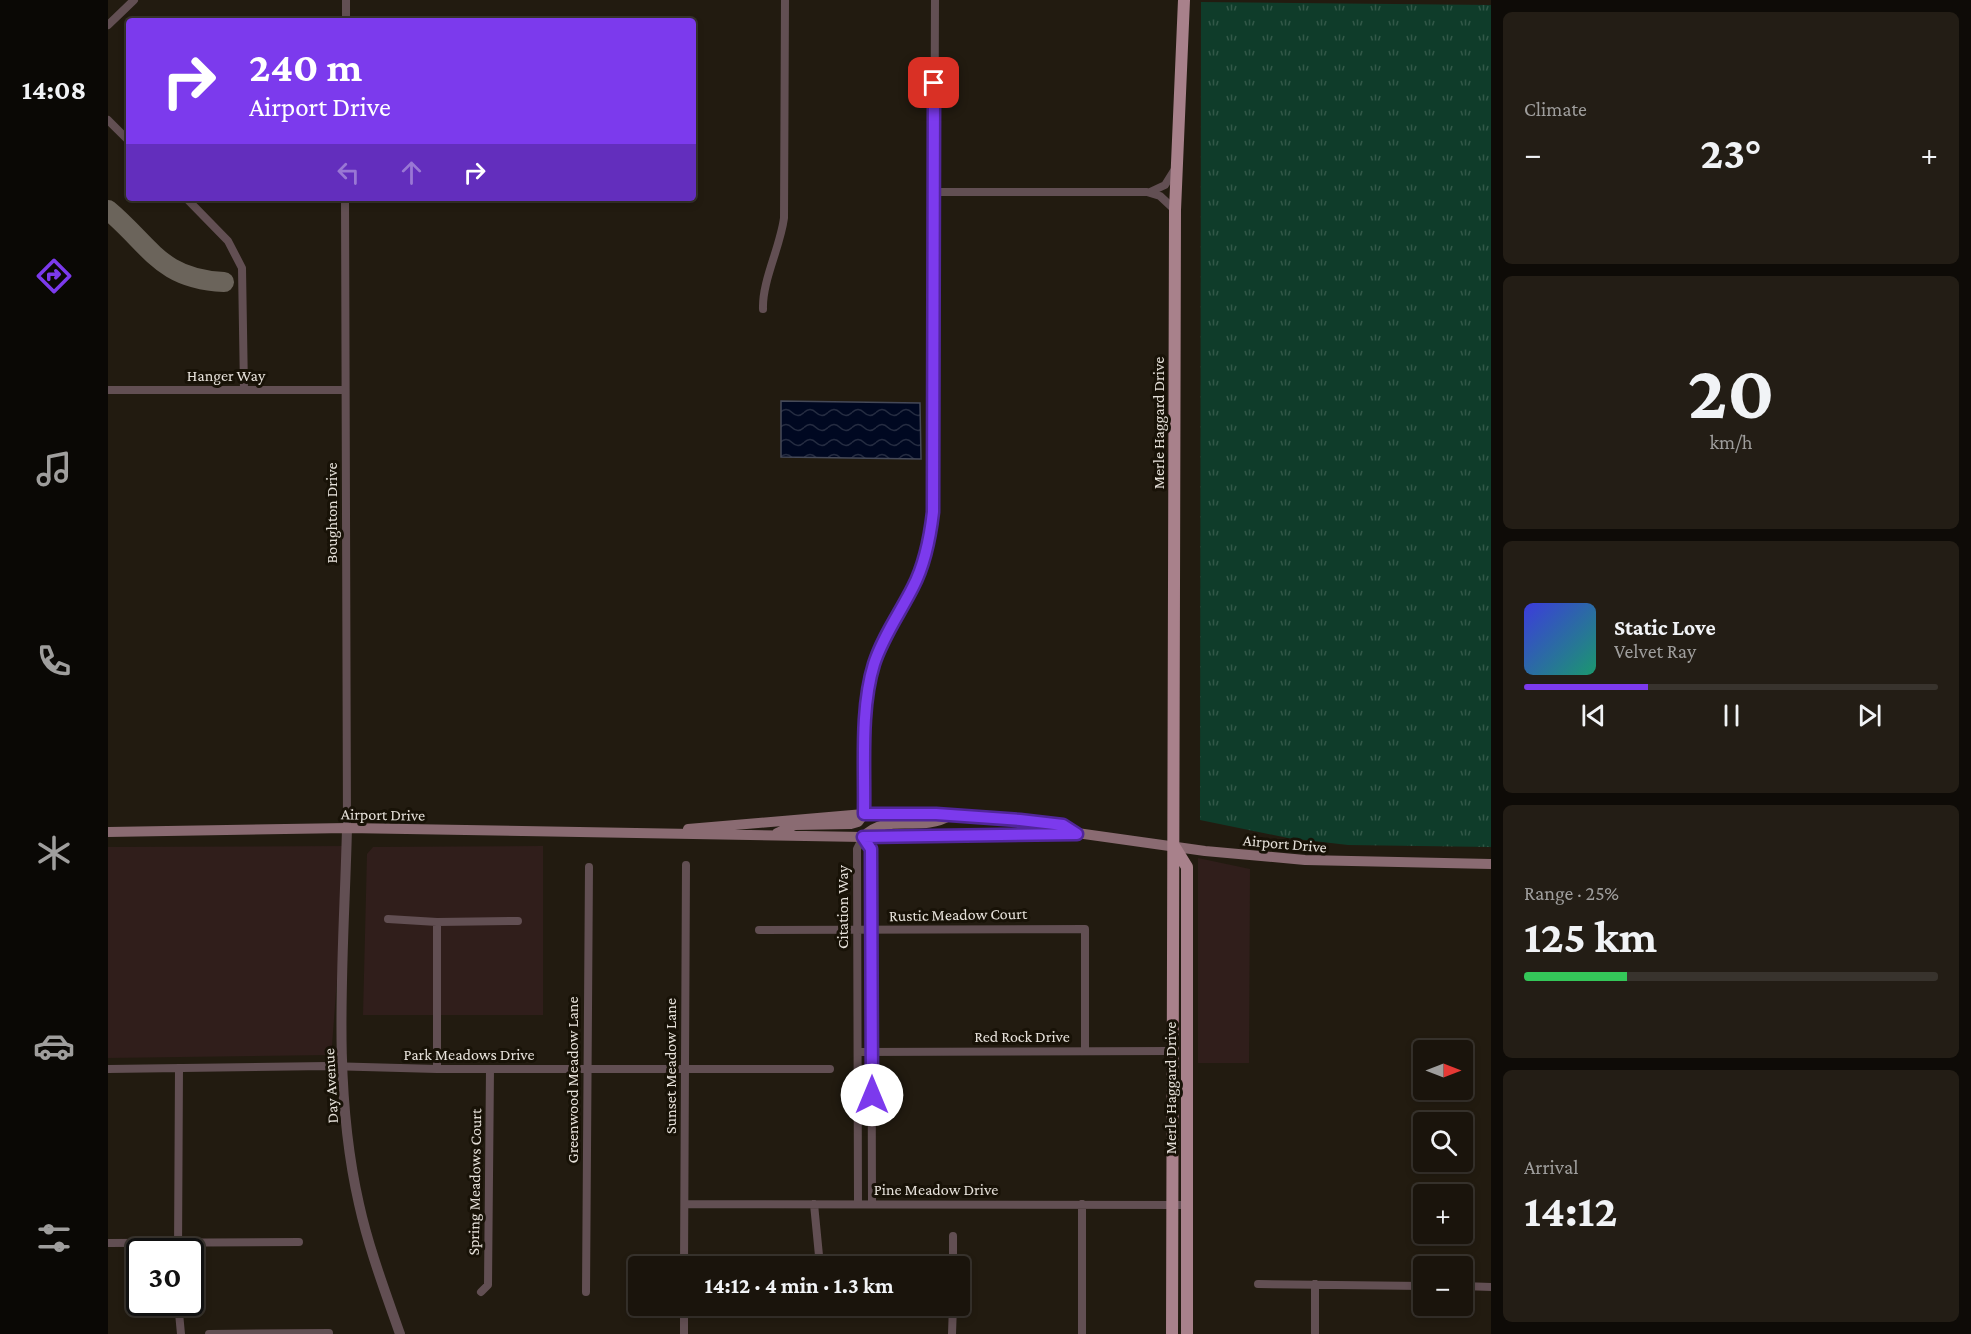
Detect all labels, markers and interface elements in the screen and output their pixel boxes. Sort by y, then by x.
icon: right [150,42,228,120]
text: 240 m [249,43,362,90]
pin [908,57,959,108]
icon: arrive [917,66,950,99]
text: 14:08 [22,75,86,105]
text: Airport Drive [249,92,391,122]
text: Climate [1524,98,1587,120]
text: 23° [1700,128,1762,178]
text: − [1524,135,1541,172]
text: + [1921,135,1938,172]
icon: left [332,156,365,189]
icon: ahead [395,156,428,189]
icon: right [458,156,491,189]
icon: directions [33,255,75,297]
text: 20 [1687,348,1775,435]
street label: Merle Haggard Drive [1150,357,1168,489]
street label: Hanger Way [187,367,266,385]
text: km/h [1709,431,1753,453]
icon: music [33,448,75,490]
street label: Boughton Drive [323,462,341,564]
text: Static Love [1614,615,1716,640]
icon: phone [33,640,75,682]
text: Velvet Ray [1614,640,1696,662]
icon: previous [1577,699,1610,732]
icon: pause [1715,699,1748,732]
icon: next [1853,699,1886,732]
street label: Airport Drive [341,805,425,825]
street label: Airport Drive [1242,831,1328,857]
icon: climate [33,832,75,874]
street label: Citation Way [834,864,852,949]
text: Range · 25% [1524,882,1619,904]
street label: Rustic Meadow Court [889,905,1028,924]
text: 125 km [1524,912,1657,962]
street label: Greenwood Meadow Lane [564,997,581,1163]
street label: Sunset Meadow Lane [662,998,679,1134]
street label: Merle Haggard Drive [1162,1022,1180,1154]
icon: car [33,1025,75,1067]
street label: Red Rock Drive [974,1028,1070,1045]
north arrow [1413,1040,1473,1100]
map controls [1413,1040,1473,1316]
street label: Park Meadows Drive [403,1046,535,1063]
street label: Day Avenue [320,1048,342,1124]
position arrow [840,1063,904,1127]
street label: Spring Meadows Court [465,1108,485,1256]
button: search [1413,1112,1473,1172]
text: Arrival [1524,1156,1578,1178]
street label: Pine Meadow Drive [874,1181,998,1198]
button: + [1413,1184,1473,1244]
text: 14:12 [1524,1186,1617,1236]
icon: filters [33,1217,75,1259]
speed limit sign: 30 [126,1238,204,1316]
button: − [1413,1256,1473,1316]
text: 14:12 · 4 min · 1.3 km [704,1273,894,1298]

